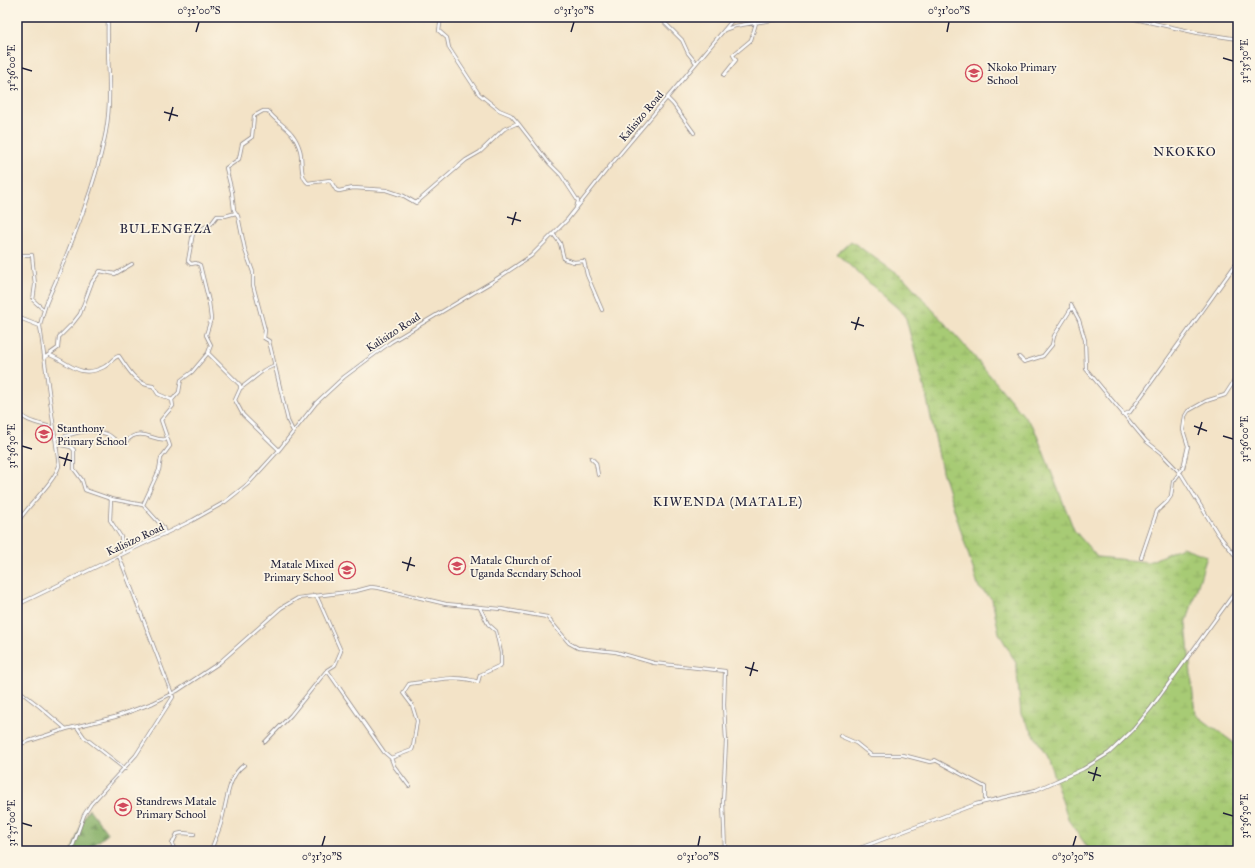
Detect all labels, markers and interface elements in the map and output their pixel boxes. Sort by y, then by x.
text: 0°32'00"S [178,5,221,17]
text: 0°31'30"S [554,5,594,17]
text: 0°31'00"S [928,5,970,17]
text: 31°35'30"E [1239,39,1251,83]
text: 31°36'00"E [6,45,18,91]
place label: Nkoko Primary School [987,61,1057,87]
school or university icon: Nkoko Primary School [964,63,984,83]
street label: Kalisizo Road [616,88,667,144]
district label: NKOKKO [1153,144,1217,160]
district label: BULENGEZA [119,221,213,237]
street label: Kalisizo Road [364,310,423,355]
text: 31°36'00"E [1239,416,1251,462]
place label: Stanthony Primary School [57,422,127,448]
text: 31°36'30"E [6,424,18,468]
school or university icon: Stanthony Primary School [34,424,54,444]
district label: KIWENDA (MATALE) [653,494,803,510]
street label: Kalisizo Road [104,520,166,558]
place label: Matale Church of Uganda Secndary School [470,554,581,580]
school or university icon: Matale Church of Uganda Secndary School [447,556,467,576]
place label: Matale Mixed Primary School [264,558,334,584]
school or university icon: Matale Mixed Primary School [337,560,357,580]
text: 31°36'30"E [1239,794,1251,838]
place label: Standrews Matale Primary School [136,795,217,821]
school or university icon: Standrews Matale Primary School [113,797,133,817]
text: 31°37'00"E [6,800,18,846]
text: 0°31'30"S [302,851,342,863]
text: 0°31'00"S [677,851,719,863]
text: 0°30'30"S [1052,851,1094,863]

